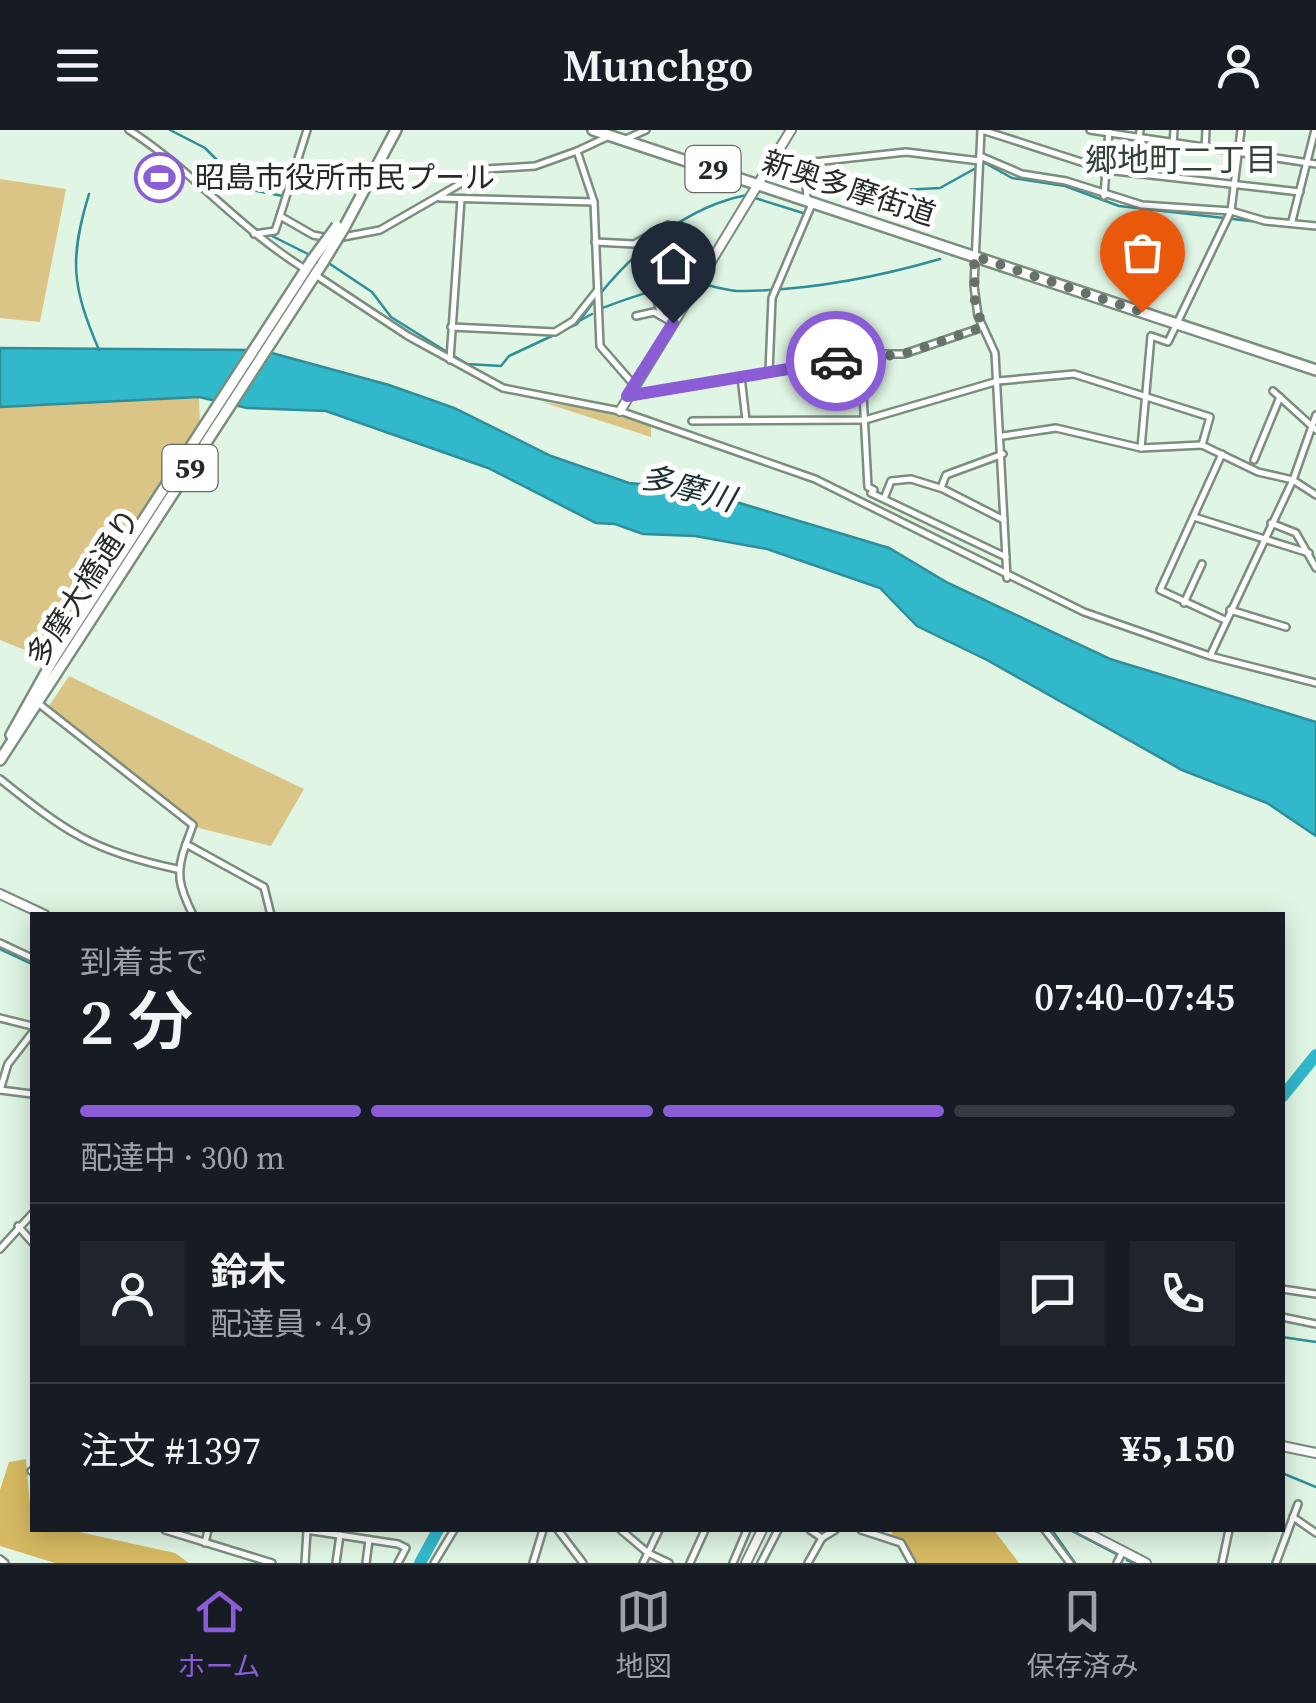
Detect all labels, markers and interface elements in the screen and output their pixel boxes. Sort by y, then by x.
text: Munchgo [563,34,753,96]
icon: menu [50,38,105,93]
icon: person [1211,38,1266,93]
district label: 郷地町二丁目 [1085,138,1277,182]
street label: 新奥多摩街道 [757,141,941,235]
road number: 29 [686,146,740,192]
sports icon: 昭島市役所市民プール [134,151,186,203]
place label: 昭島市役所市民プール [195,157,495,198]
pin [1100,210,1185,313]
pin [631,221,716,324]
icon: bag [1115,225,1170,280]
icon: home [646,236,701,291]
courier [786,311,886,411]
icon: car [809,334,864,389]
road number: 59 [162,445,218,491]
water label: 多摩川 [636,454,743,522]
street label: 多摩大橋通り [17,500,149,674]
text: 到着まで [80,940,208,984]
text: 07:40–07:45 [1034,971,1235,1023]
text: 2 分 [80,977,193,1066]
text: 配達中 · 300 m [80,1136,285,1180]
button: person [80,1241,185,1346]
button: chat [1000,1241,1105,1346]
button: phone [1130,1241,1235,1346]
text: 鈴木 [210,1246,286,1298]
text: 配達員 · 4.9 [210,1302,372,1346]
text: ¥5,150 [1121,1422,1235,1474]
text: 注文 #1397 [80,1425,261,1477]
tab: ホーム [177,1584,261,1685]
tab: 地図 [616,1584,672,1685]
tab: 保存済み [1026,1584,1139,1685]

